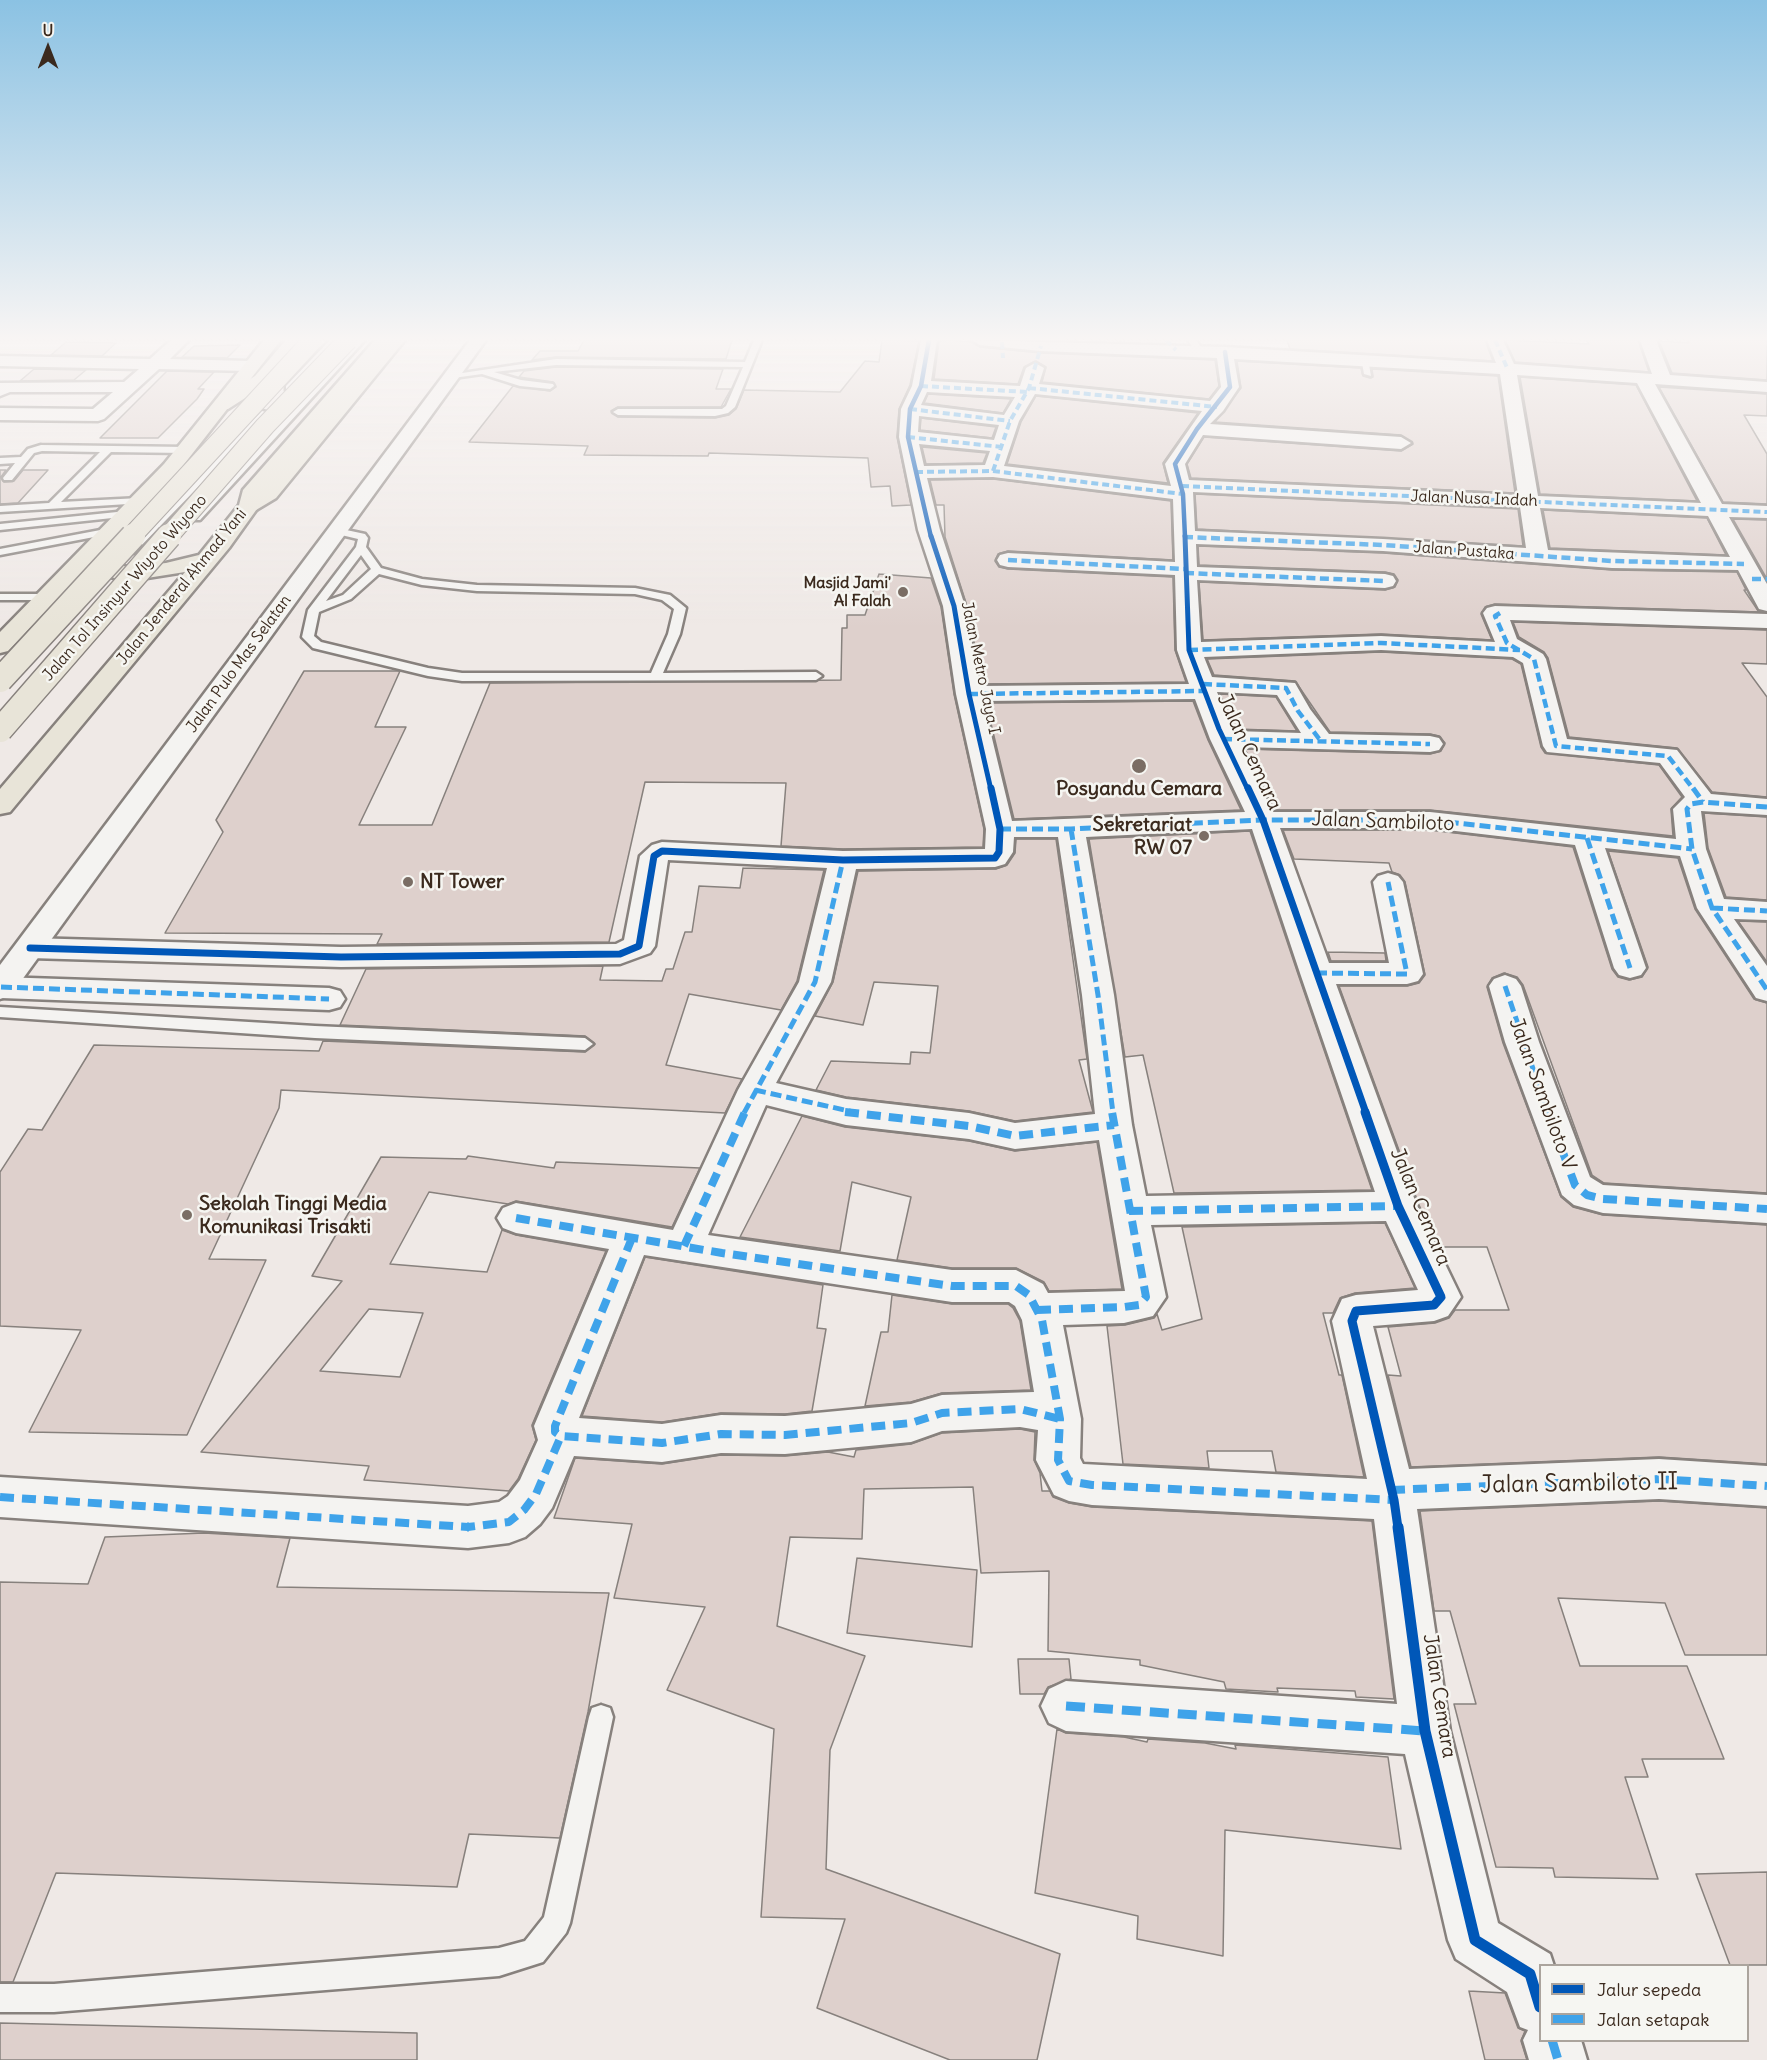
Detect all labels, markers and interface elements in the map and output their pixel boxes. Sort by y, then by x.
north arrow [18,18,78,78]
text: U [43,20,53,40]
street label: Jalan Nusa Indah [1410,487,1538,511]
street label: Jalan Tol Insinyur Wiyoto Wiyono [39,491,211,685]
street label: Jalan Jenderal Ahmad Yani [113,505,251,669]
street label: Jalan Pustaka [1413,538,1515,564]
place label: Masjid Jami' Al Falah [803,573,891,611]
marker: Masjid Jami' Al Falah [896,585,910,599]
street label: Jalan Pulo Mas Selatan [183,591,295,737]
street label: Jalan Metro Jaya I [957,600,1003,736]
street label: Jalan Cemara [1212,690,1286,814]
marker: Posyandu Cemara [1130,757,1148,775]
place label: Posyandu Cemara [1056,777,1222,801]
street label: Jalan Sambiloto [1311,808,1455,836]
place label: Sekretariat RW 07 [1093,813,1192,860]
marker: Sekretariat RW 07 [1197,829,1211,843]
place label: NT Tower [420,870,504,894]
marker: NT Tower [401,875,415,889]
street label: Jalan Sambiloto V [1503,1015,1581,1173]
street label: Jalan Cemara [1384,1145,1456,1269]
place label: Sekolah Tinggi Media Komunikasi Trisakti [199,1192,387,1239]
marker: Sekolah Tinggi Media Komunikasi Trisakti [180,1208,194,1222]
street label: Jalan Sambiloto II [1480,1468,1678,1500]
street label: Jalan Cemara [1417,1632,1461,1760]
legend [1539,1964,1749,2042]
text: Jalur sepeda [1597,1978,1701,2001]
text: Jalan setapak [1597,2008,1709,2031]

